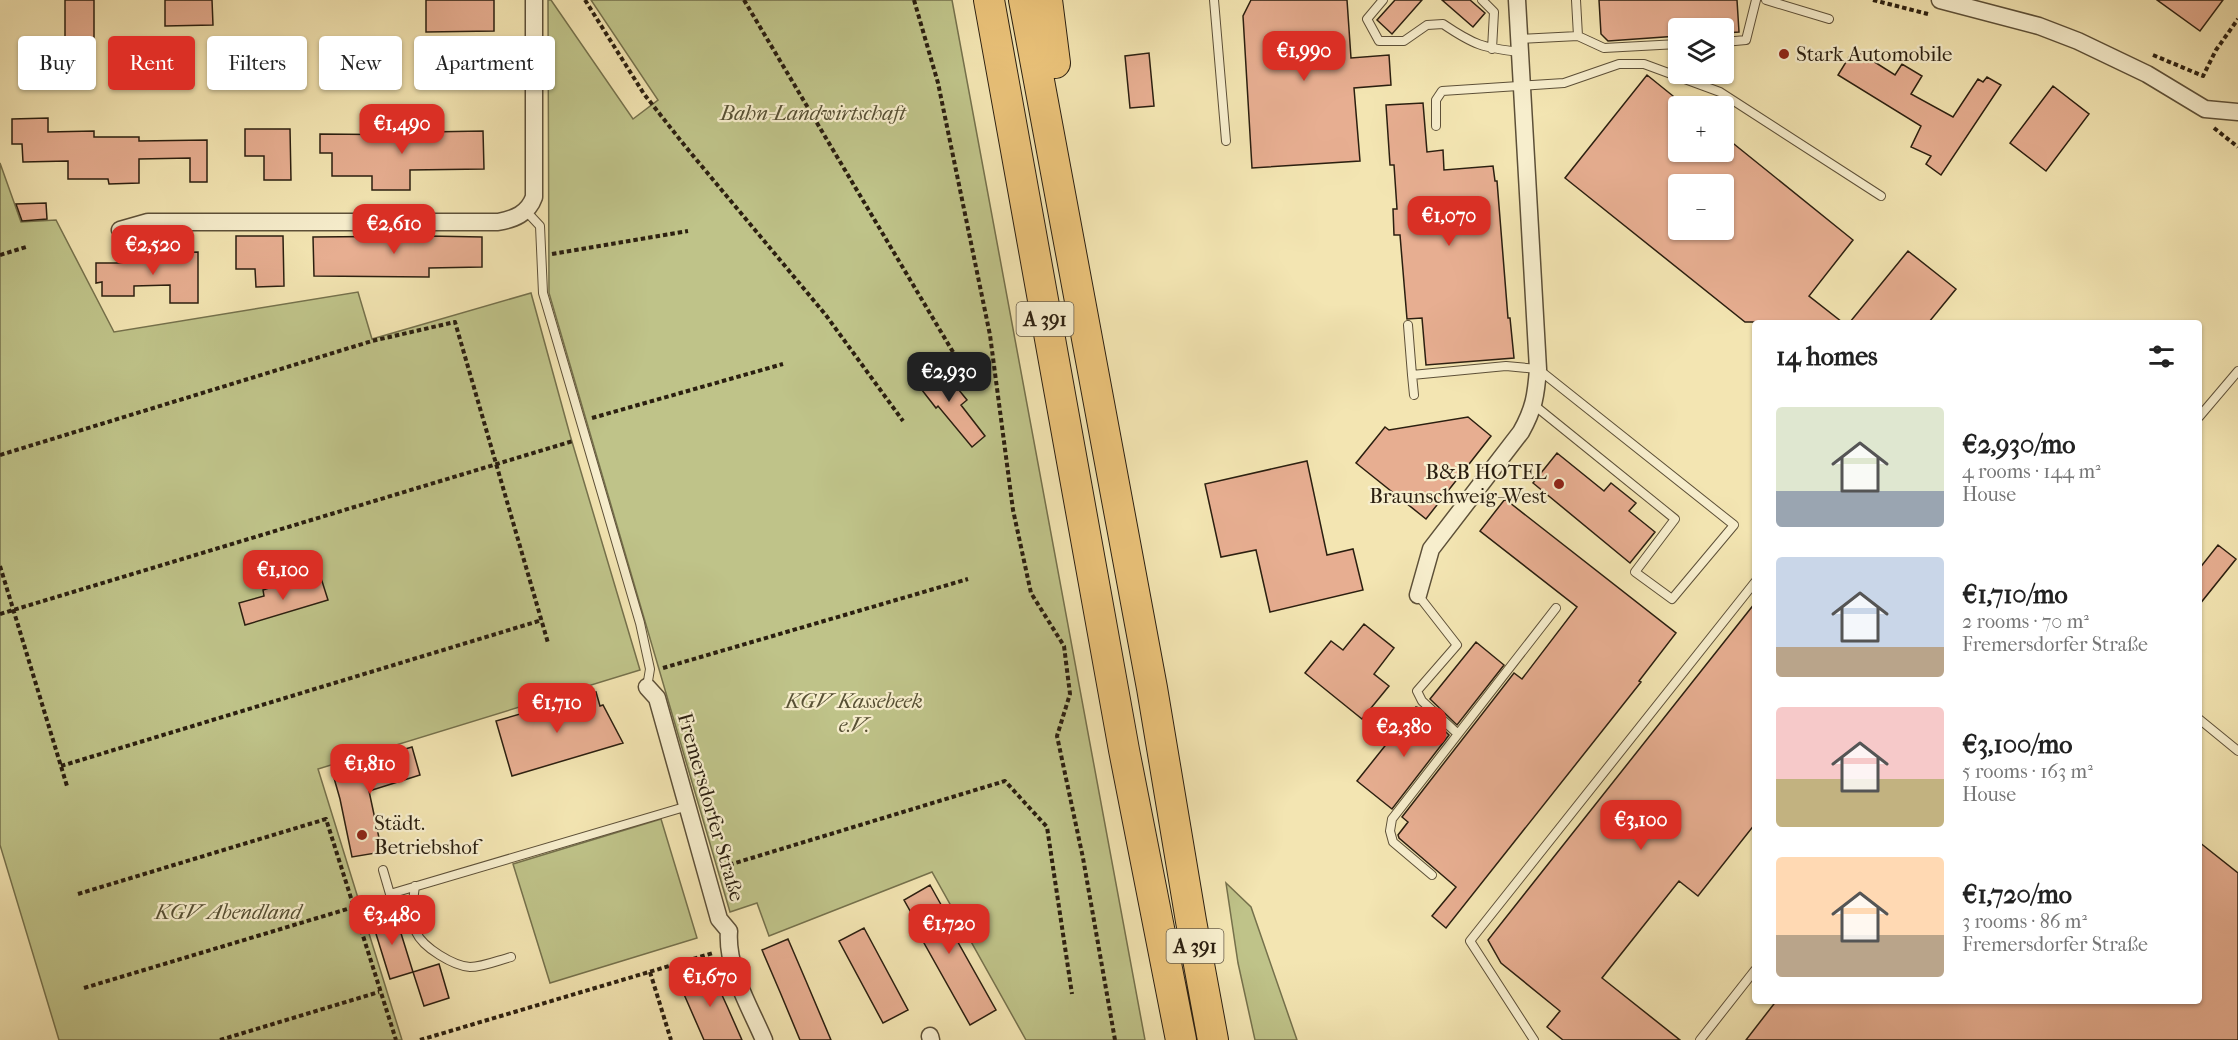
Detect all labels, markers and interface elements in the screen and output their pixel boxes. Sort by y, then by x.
map controls [1668,18,1734,240]
button: layers [1668,18,1734,84]
pin: €1,990 [1255,31,1353,82]
chip: Buy [18,36,96,90]
chip: Rent [108,36,195,90]
chip: Filters [207,36,307,90]
chip: New [319,36,402,90]
chip: Apartment [414,36,555,90]
text: €1,990 [1277,39,1331,62]
place label: Stark Automobile [1796,42,1952,66]
marker: Stark Automobile [1777,47,1791,61]
button: + [1668,96,1734,162]
park label: Bahn-Landwirtschaft [719,101,907,125]
pin: €1,490 [353,104,451,155]
text: €1,490 [373,112,431,135]
button: − [1668,174,1734,240]
pin: €1,070 [1400,196,1498,247]
pin: €2,610 [345,204,443,255]
text: €1,070 [1422,204,1476,227]
text: €2,610 [367,212,421,235]
pin: €2,520 [104,225,202,276]
text: €2,520 [125,233,181,256]
road number: A 391 [1016,302,1074,336]
icon: filters [2145,340,2178,373]
text: 14 homes [1776,341,1878,372]
pin: €2,930 [900,352,998,403]
text: €2,930 [921,360,977,383]
text: €2,930/mo [1962,429,2075,460]
icon: home [1824,431,1896,503]
place label: B&B HOTEL Braunschweig-West [1369,460,1548,508]
text: 4 rooms · 144 m² [1962,460,2101,483]
marker: B&B HOTEL Braunschweig-West [1552,477,1566,491]
text: House [1962,483,2016,506]
pin: €1,100 [234,550,332,601]
text: €1,100 [257,558,309,581]
text: €1,710/mo [1962,579,2068,610]
icon: home [1824,581,1896,653]
text: 2 rooms · 70 m² [1962,610,2089,633]
text: Fremersdorfer Straße [1962,633,2148,656]
pin: €1,710 [508,683,606,734]
park label: KGV Kassebeek e.V. [783,689,923,737]
text: €1,710 [532,691,582,714]
pin: €2,380 [1355,707,1453,758]
street label: Fremersdorfer Straße [673,710,749,904]
text: €2,380 [1376,715,1432,738]
text: €3,100/mo [1962,729,2072,760]
icon: home [1824,731,1896,803]
pin: €1,810 [321,744,419,795]
text: €1,810 [344,752,396,775]
text: 5 rooms · 163 m² [1962,760,2093,783]
text: House [1962,783,2016,806]
pin: €3,100 [1592,800,1690,851]
text: €3,100 [1614,808,1668,831]
place label: Städt. Betriebshof [374,811,483,859]
marker: Städt. Betriebshof [355,828,369,842]
text: €1,720/mo [1962,879,2072,910]
icon: home [1824,881,1896,953]
pin: €3,480 [343,895,441,946]
park label: KGV Abendland [153,900,303,924]
text: €3,480 [363,903,421,926]
pin: €1,720 [900,904,998,955]
text: 3 rooms · 86 m² [1962,910,2087,933]
text: €1,720 [923,912,975,935]
road number: A 391 [1166,929,1224,963]
text: Fremersdorfer Straße [1962,933,2148,956]
pin: €1,670 [661,957,759,1008]
text: €1,670 [683,965,737,988]

